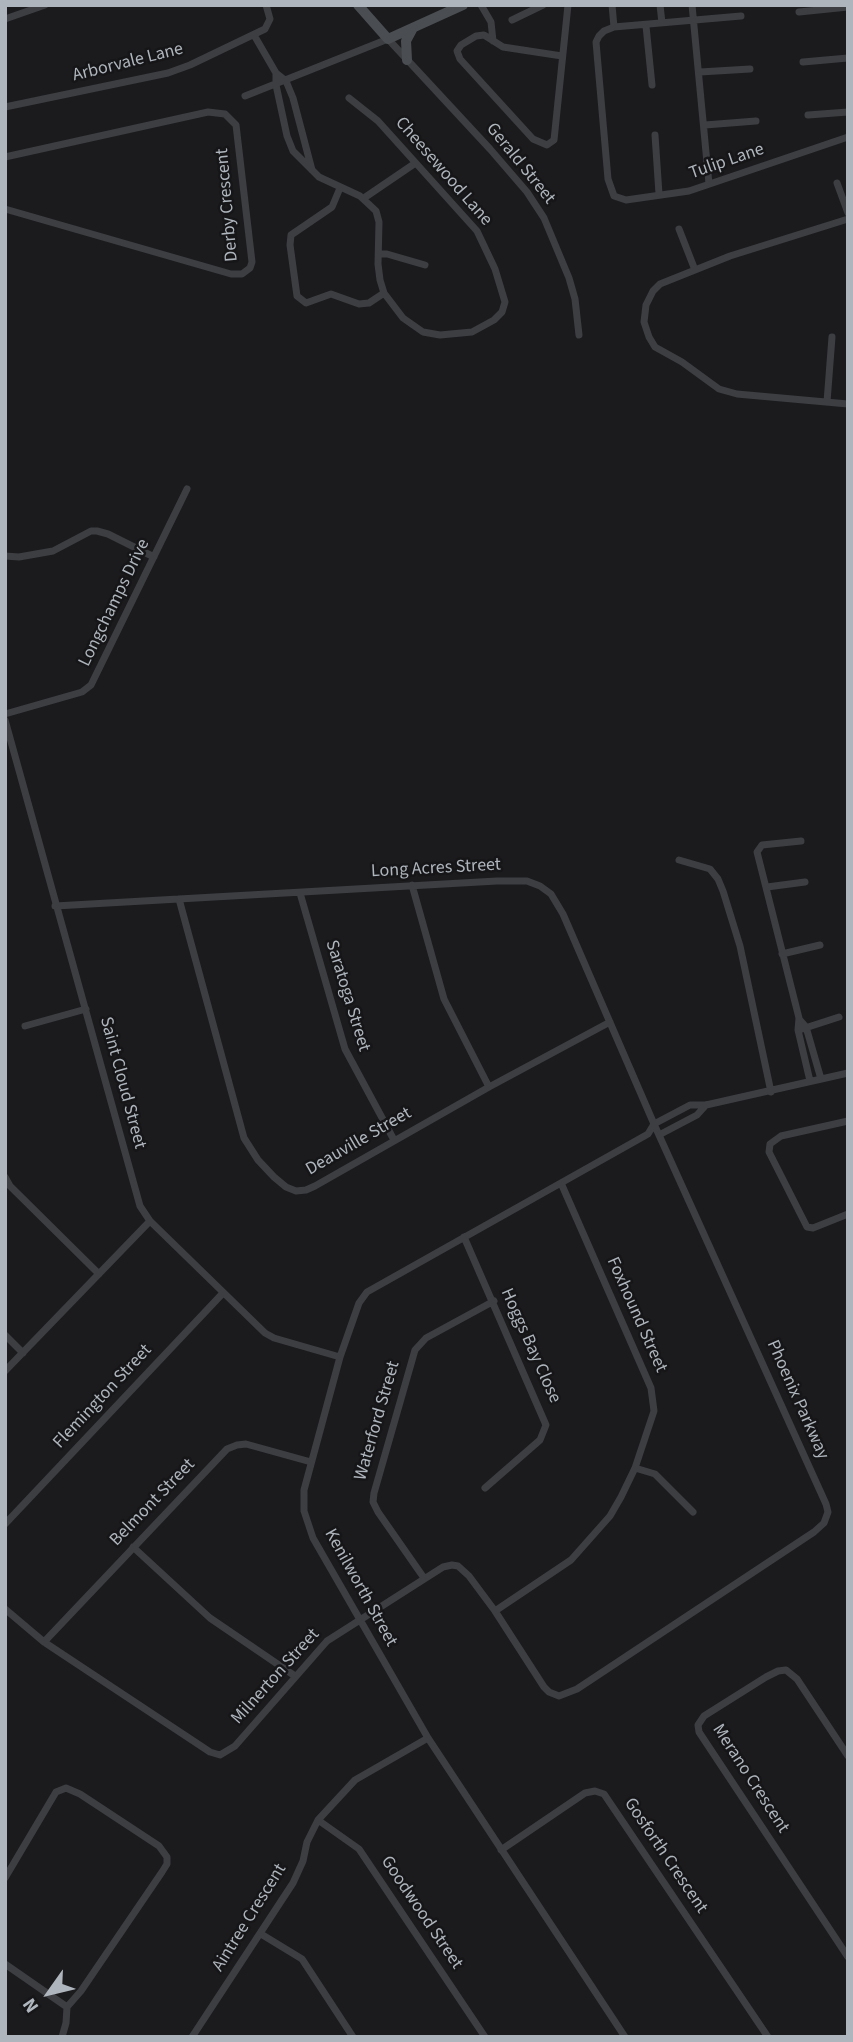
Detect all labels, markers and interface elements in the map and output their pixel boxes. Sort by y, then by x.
street label: Arborvale Lane [70,39,186,87]
street label: Cheesewood Lane [390,113,496,231]
street label: Gerald Street [481,119,559,209]
street label: Tulip Lane [687,139,767,185]
street label: Derby Crescent [212,147,244,263]
street label: Longchamps Drive [75,536,155,670]
street label: Long Acres Street [371,855,501,883]
street label: Saratoga Street [320,938,374,1054]
street label: Saint Cloud Street [94,1015,150,1151]
street label: Deauville Street [302,1103,416,1181]
street label: Foxhound Street [601,1254,671,1376]
street label: Hoggs Bay Close [495,1285,565,1407]
street label: Phoenix Parkway [761,1337,833,1463]
street label: Flemington Street [49,1340,157,1454]
street label: Waterford Street [351,1359,405,1483]
street label: Belmont Street [106,1455,200,1551]
street label: Kenilworth Street [319,1525,401,1651]
street label: Milnerton Street [227,1625,325,1729]
street label: Merano Crescent [707,1720,793,1838]
street label: Gosforth Crescent [618,1794,712,1918]
street label: Goodwood Street [375,1852,467,1974]
street label: Aintree Crescent [208,1860,292,1976]
north arrow [14,1958,84,2028]
text: N [16,1992,46,2018]

